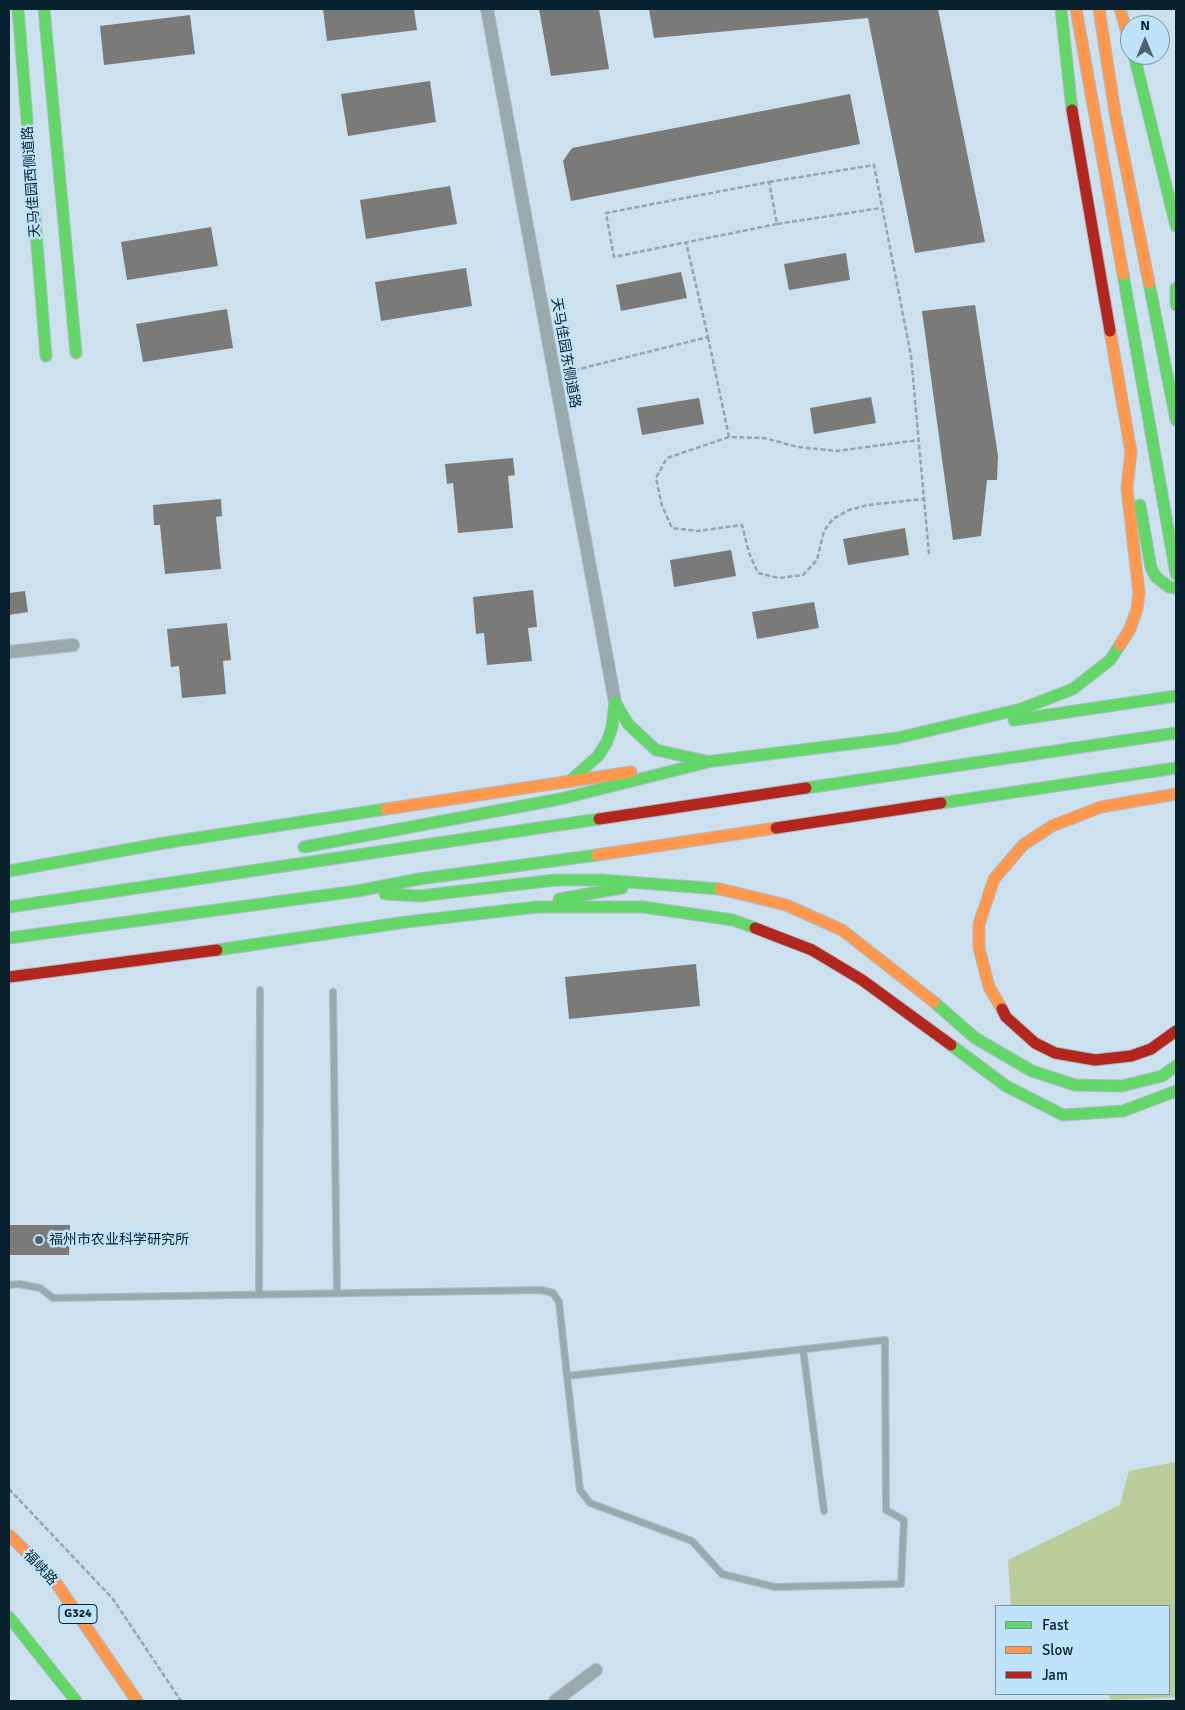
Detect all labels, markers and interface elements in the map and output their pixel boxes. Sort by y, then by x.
north arrow [1120,15,1170,65]
text: N [1140,17,1150,34]
street label: 天马佳园西侧道路 [20,126,44,238]
street label: 天马佳园东侧道路 [547,296,583,410]
place label: 福州市农业科学研究所 [49,1232,189,1248]
marker: 福州市农业科学研究所 [33,1234,45,1246]
street label: 福峡路 [20,1547,60,1589]
road number: G324 [59,1605,97,1624]
legend [995,1605,1170,1695]
text: Fast [1042,1616,1069,1634]
text: Slow [1042,1641,1073,1659]
text: Jam [1042,1666,1068,1684]

